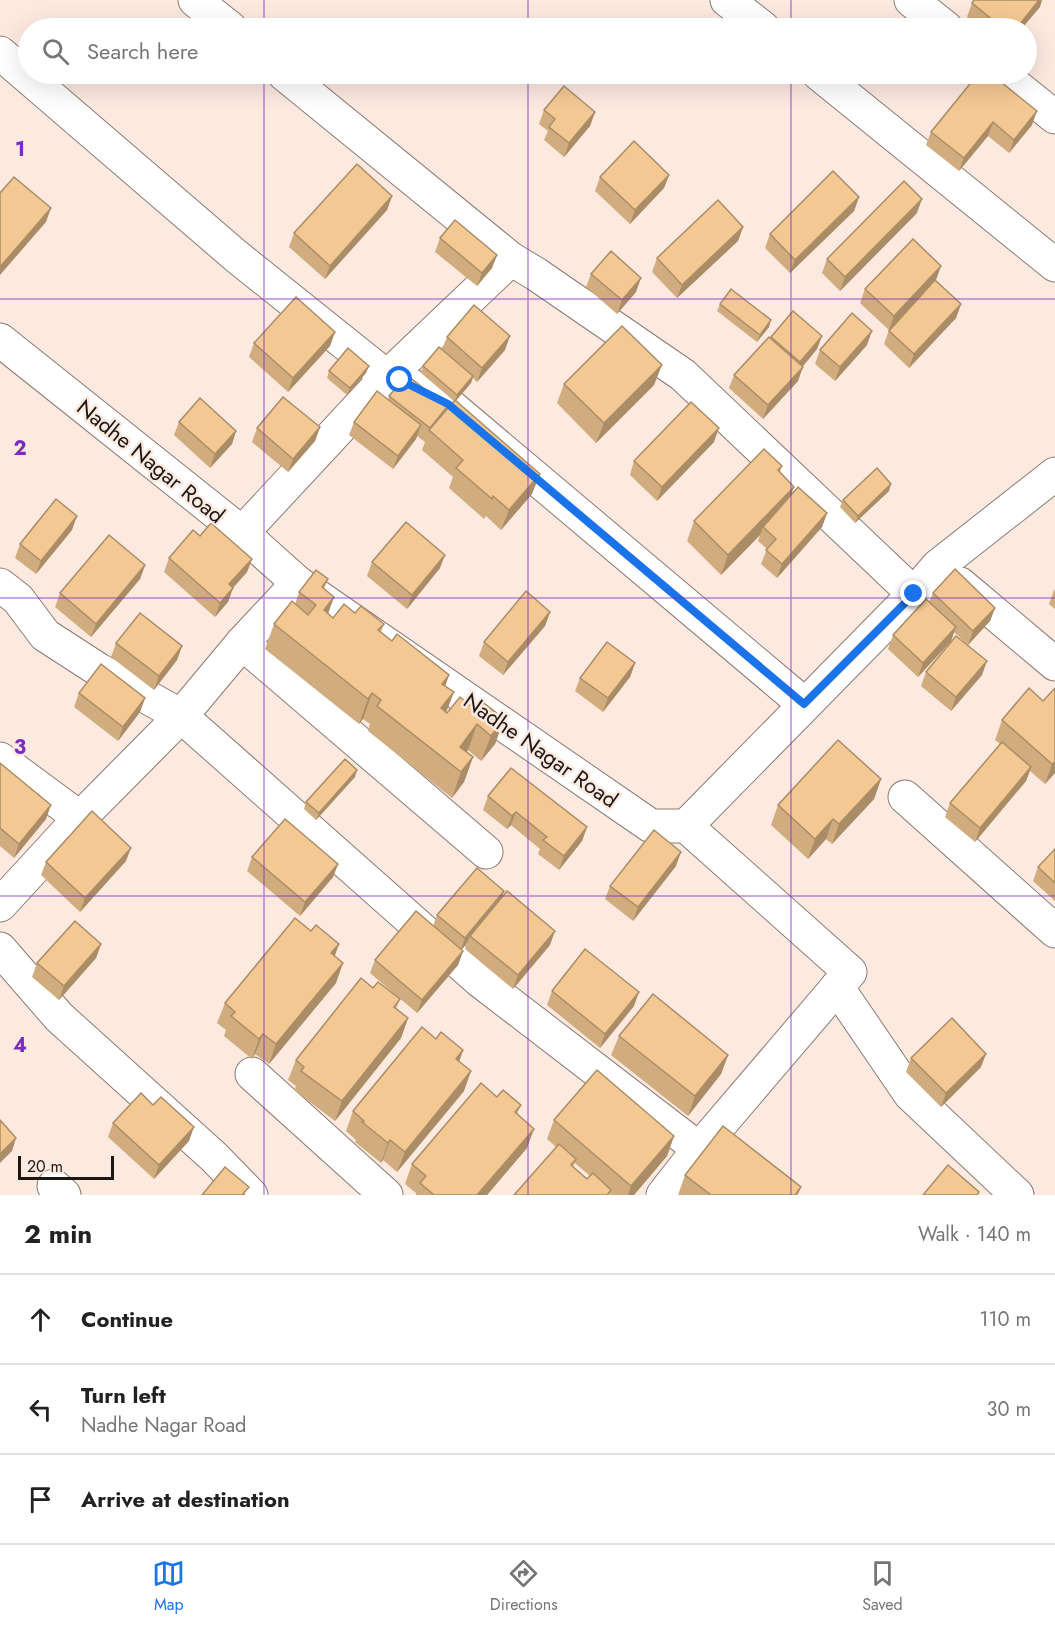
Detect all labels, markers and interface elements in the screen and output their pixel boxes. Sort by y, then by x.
search box [18,18,1037,84]
icon: search [39,35,72,68]
text: Search here [87,35,198,67]
text: 1 [15,135,25,164]
route start [386,366,412,392]
street label: Nadhe Nagar Road [70,391,232,531]
text: 2 [13,434,27,463]
route end [900,580,926,606]
street label: Nadhe Nagar Road [457,685,625,815]
text: 3 [14,733,26,762]
text: 4 [13,1031,27,1060]
scale bar [18,1153,114,1180]
text: 20 m [27,1155,63,1178]
text: 2 min [24,1215,92,1253]
text: Walk · 140 m [918,1220,1031,1249]
icon: ahead [24,1303,57,1336]
text: Continue [81,1303,173,1335]
text: 110 m [979,1305,1031,1334]
text: Turn left [81,1379,166,1411]
icon: left [24,1393,57,1426]
text: 30 m [986,1395,1031,1424]
text: Nadhe Nagar Road [81,1411,246,1440]
icon: arrive [24,1483,57,1516]
text: Arrive at destination [81,1483,290,1515]
tab: Map [152,1557,185,1616]
tab: Directions [490,1557,558,1616]
tab: Saved [862,1557,903,1616]

